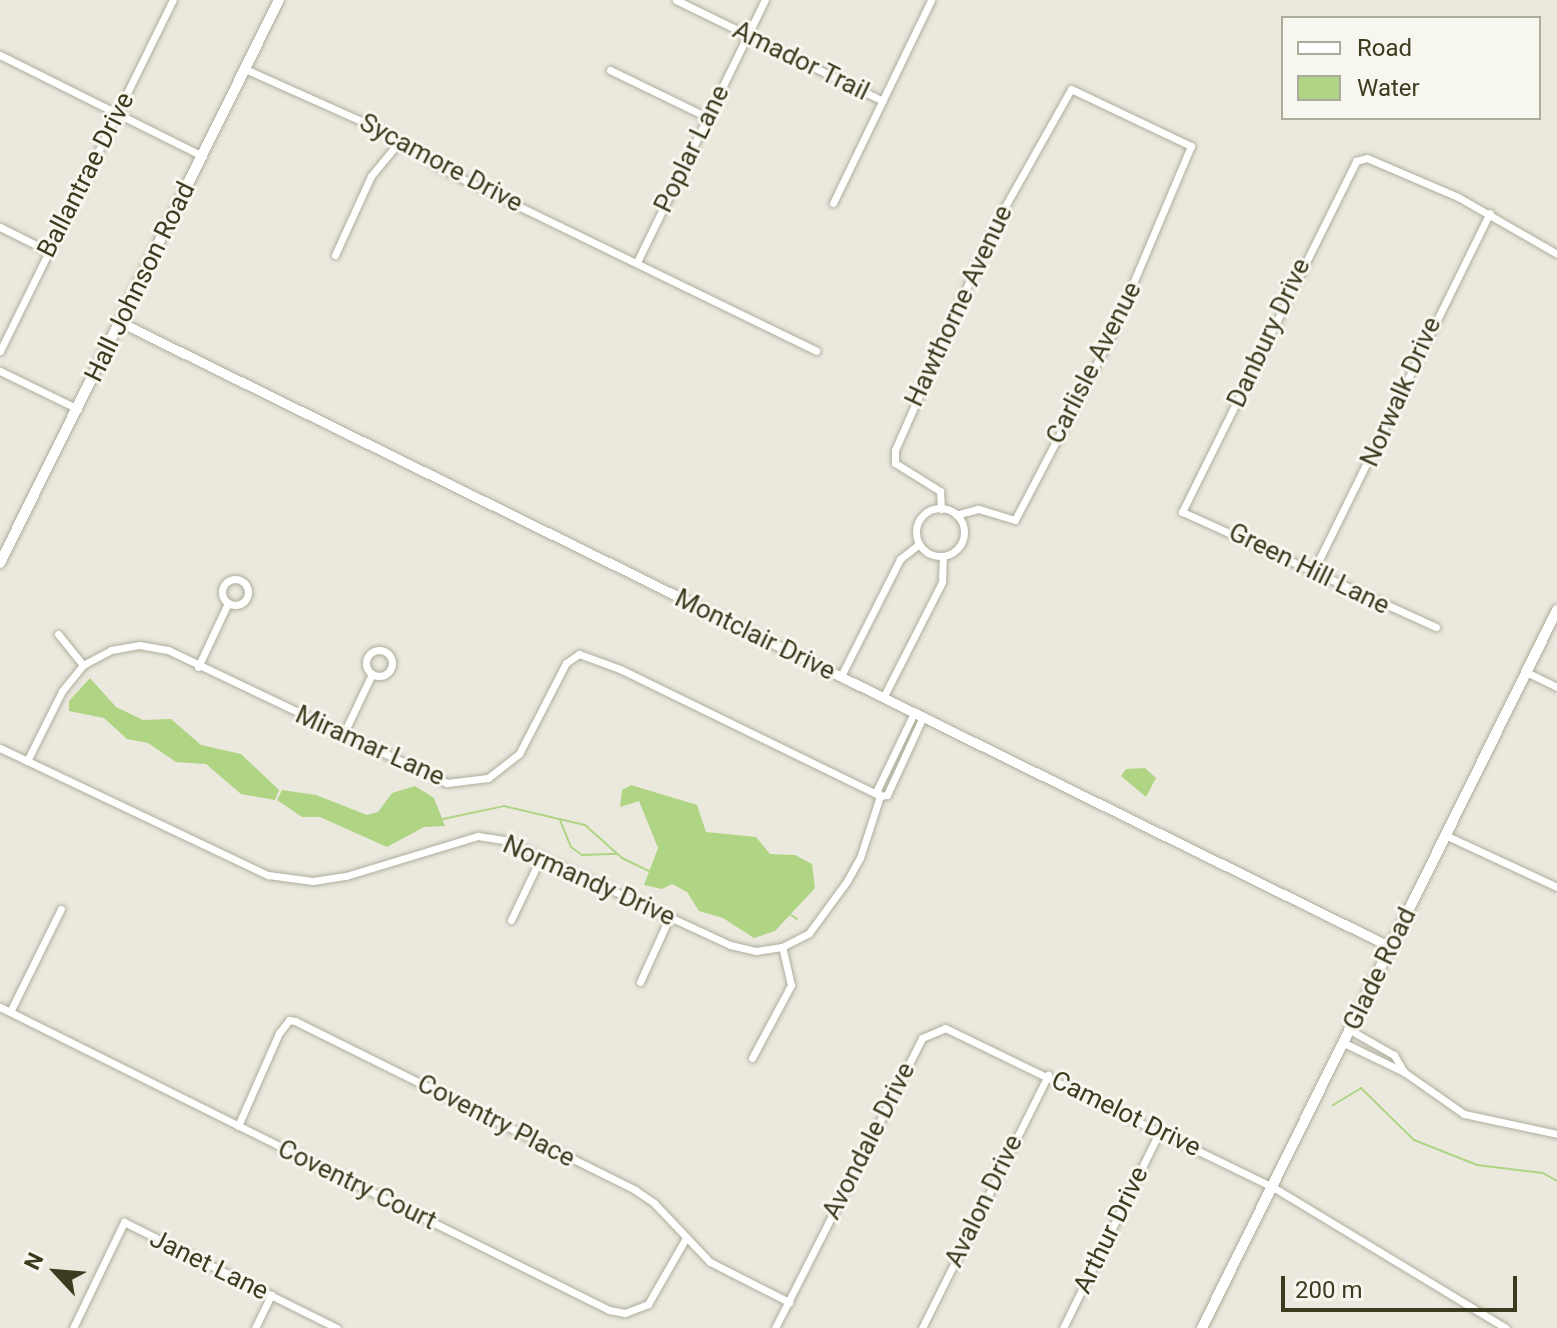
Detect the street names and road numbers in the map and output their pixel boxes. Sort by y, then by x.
street label: Amador Trail [728,14,874,108]
street label: Poplar Lane [648,80,736,218]
street label: Ballantrae Drive [31,87,141,263]
street label: Sycamore Drive [354,107,528,219]
street label: Hall Johnson Road [78,177,202,387]
street label: Hawthorne Avenue [899,200,1019,412]
street label: Danbury Drive [1221,254,1317,412]
street label: Carlisle Avenue [1040,277,1148,449]
street label: Norwalk Drive [1354,312,1448,472]
street label: Green Hill Lane [1224,517,1394,621]
street label: Montclair Drive [670,583,840,687]
street label: Miramar Lane [291,699,449,793]
street label: Normandy Drive [498,829,680,933]
street label: Glade Road [1337,903,1423,1035]
street label: Avondale Drive [816,1057,922,1225]
street label: Camelot Drive [1046,1064,1206,1164]
street label: Coventry Place [412,1068,580,1174]
street label: Avalon Drive [939,1130,1029,1272]
street label: Coventry Court [273,1133,441,1237]
street label: Arthur Drive [1067,1161,1155,1299]
street label: Janet Lane [145,1223,273,1307]

